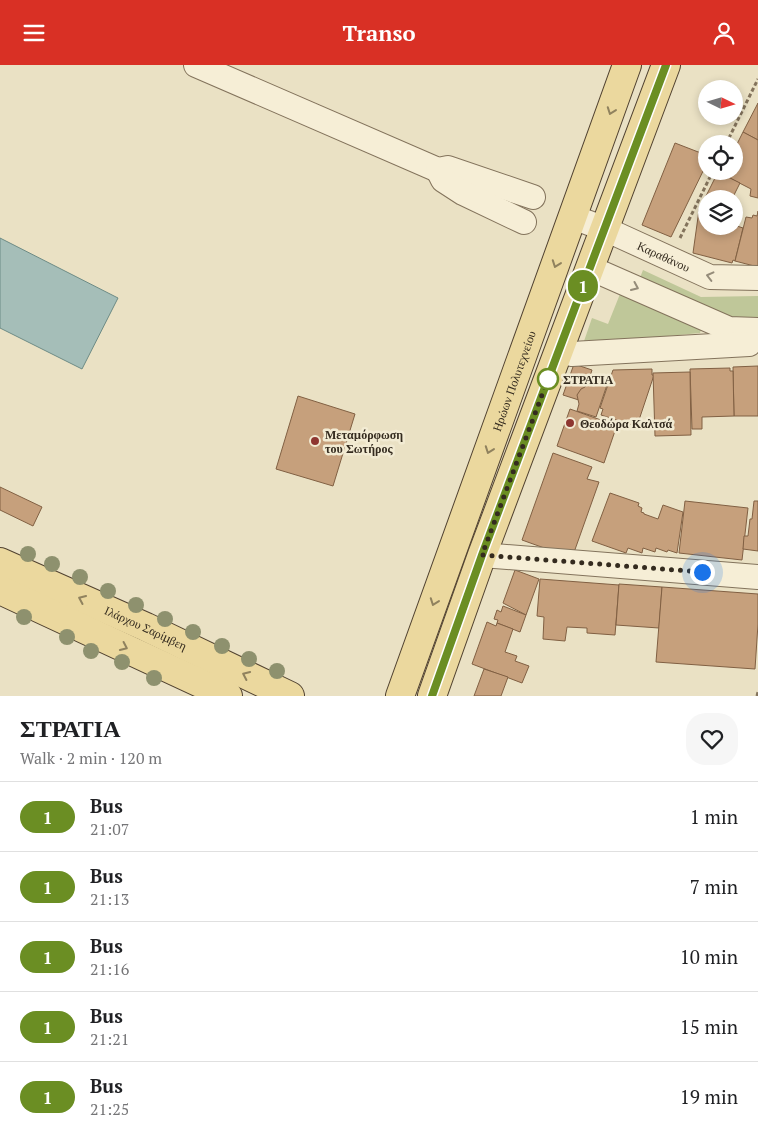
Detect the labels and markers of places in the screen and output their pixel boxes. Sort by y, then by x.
marker: ΣΤΡΑΤΙΑ [537,368,559,390]
place label: ΣΤΡΑΤΙΑ [563,372,614,387]
place label: Θεοδώρα Καλτσά [580,416,673,431]
marker: Θεοδώρα Καλτσά [564,417,576,429]
place label: Μεταμόρφωση του Σωτήρος [325,427,403,456]
marker: Μεταμόρφωση του Σωτήρος [309,435,321,447]

